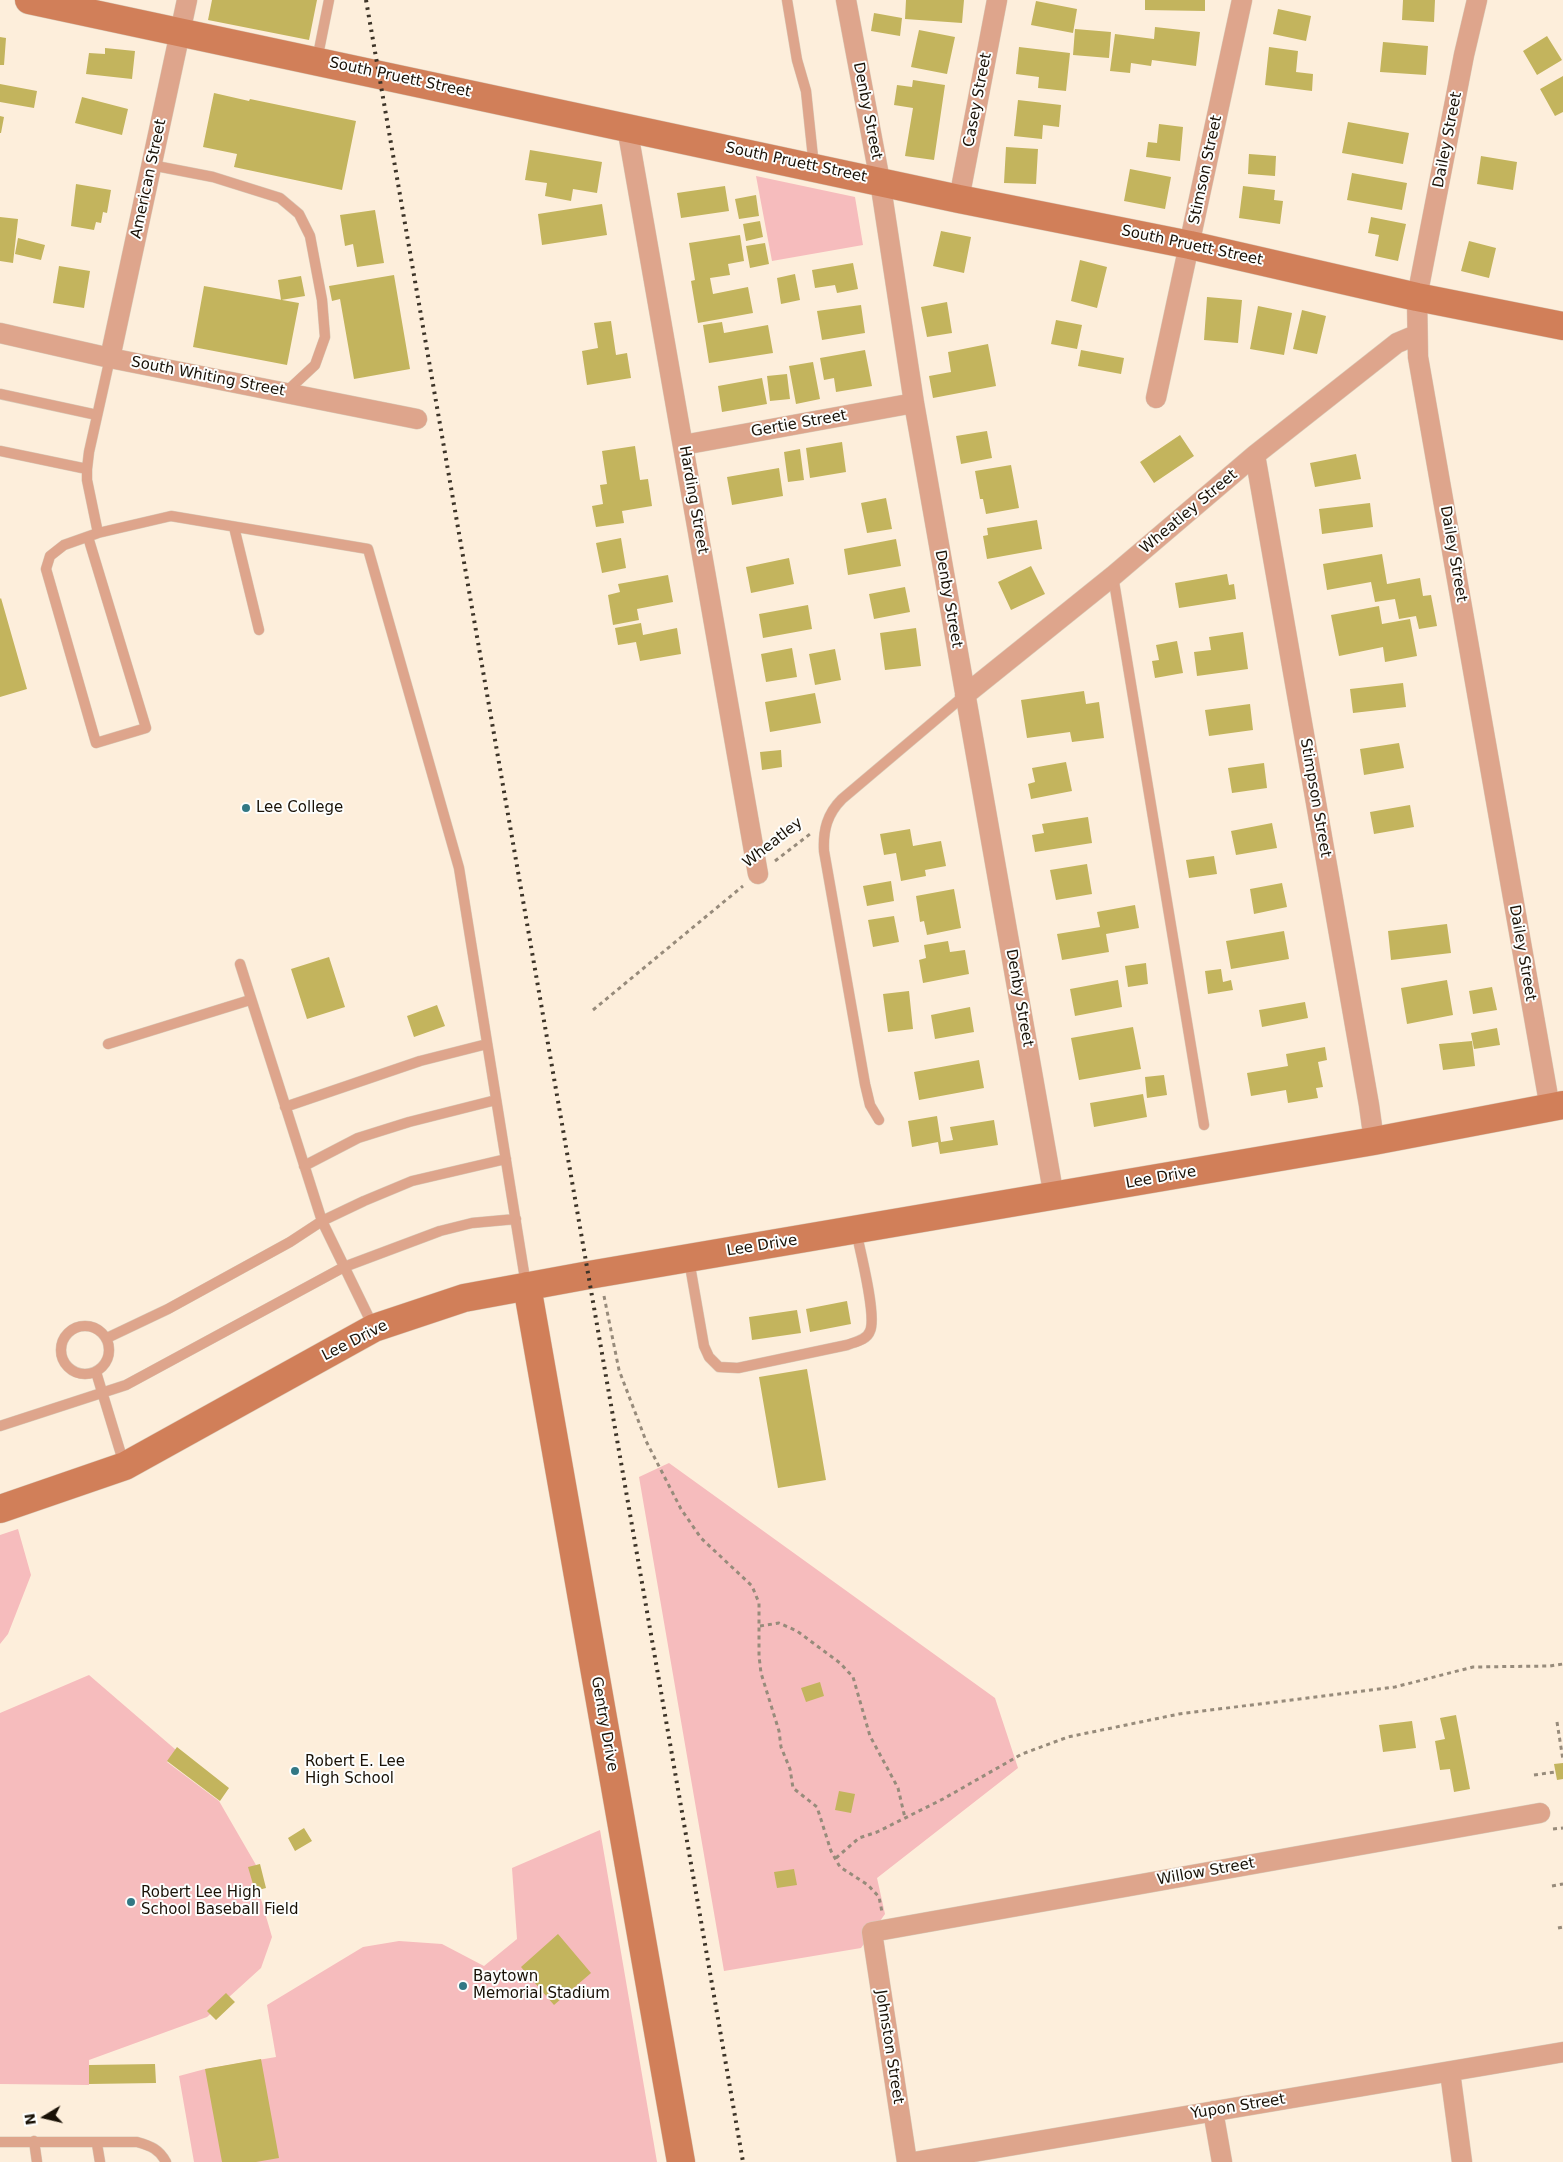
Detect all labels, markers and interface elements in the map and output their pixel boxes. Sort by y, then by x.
street label: Casey Street [960,51,996,149]
street label: South Pruett Street [328,54,472,102]
street label: Denby Street [849,61,885,161]
street label: Dailey Street [1430,90,1466,190]
street label: Stimson Street [1186,114,1226,226]
street label: American Street [128,118,170,240]
street label: South Pruett Street [724,139,868,187]
street label: South Pruett Street [1120,222,1264,270]
street label: South Whiting Street [130,353,286,401]
street label: Gertie Street [750,407,848,441]
street label: Harding Street [675,445,711,555]
street label: Wheatley Street [1137,466,1241,558]
street label: Dailey Street [1436,504,1470,604]
street label: Denby Street [931,549,965,649]
street label: Stimpson Street [1296,737,1334,859]
place label: Lee College [256,799,343,817]
marker: Lee College [240,802,252,814]
street label: Wheatley [740,814,806,872]
street label: Dailey Street [1505,903,1539,1003]
street label: Denby Street [1002,948,1036,1048]
street label: Lee Drive [1124,1163,1198,1193]
street label: Lee Drive [725,1232,799,1260]
street label: Lee Drive [319,1317,391,1365]
street label: Gentry Drive [587,1675,621,1773]
place label: Robert E. Lee High School [305,1753,405,1788]
marker: Robert E. Lee High School [289,1765,301,1777]
street label: Willow Street [1156,1855,1256,1889]
place label: Robert Lee High School Baseball Field [141,1884,299,1919]
marker: Robert Lee High School Baseball Field [125,1896,137,1908]
place label: Baytown Memorial Stadium [473,1968,610,2003]
marker: Baytown Memorial Stadium [457,1980,469,1992]
street label: Johnston Street [871,1989,907,2105]
street label: Yupon Street [1189,2091,1287,2123]
north arrow [20,2092,70,2142]
text: N [21,2112,39,2126]

